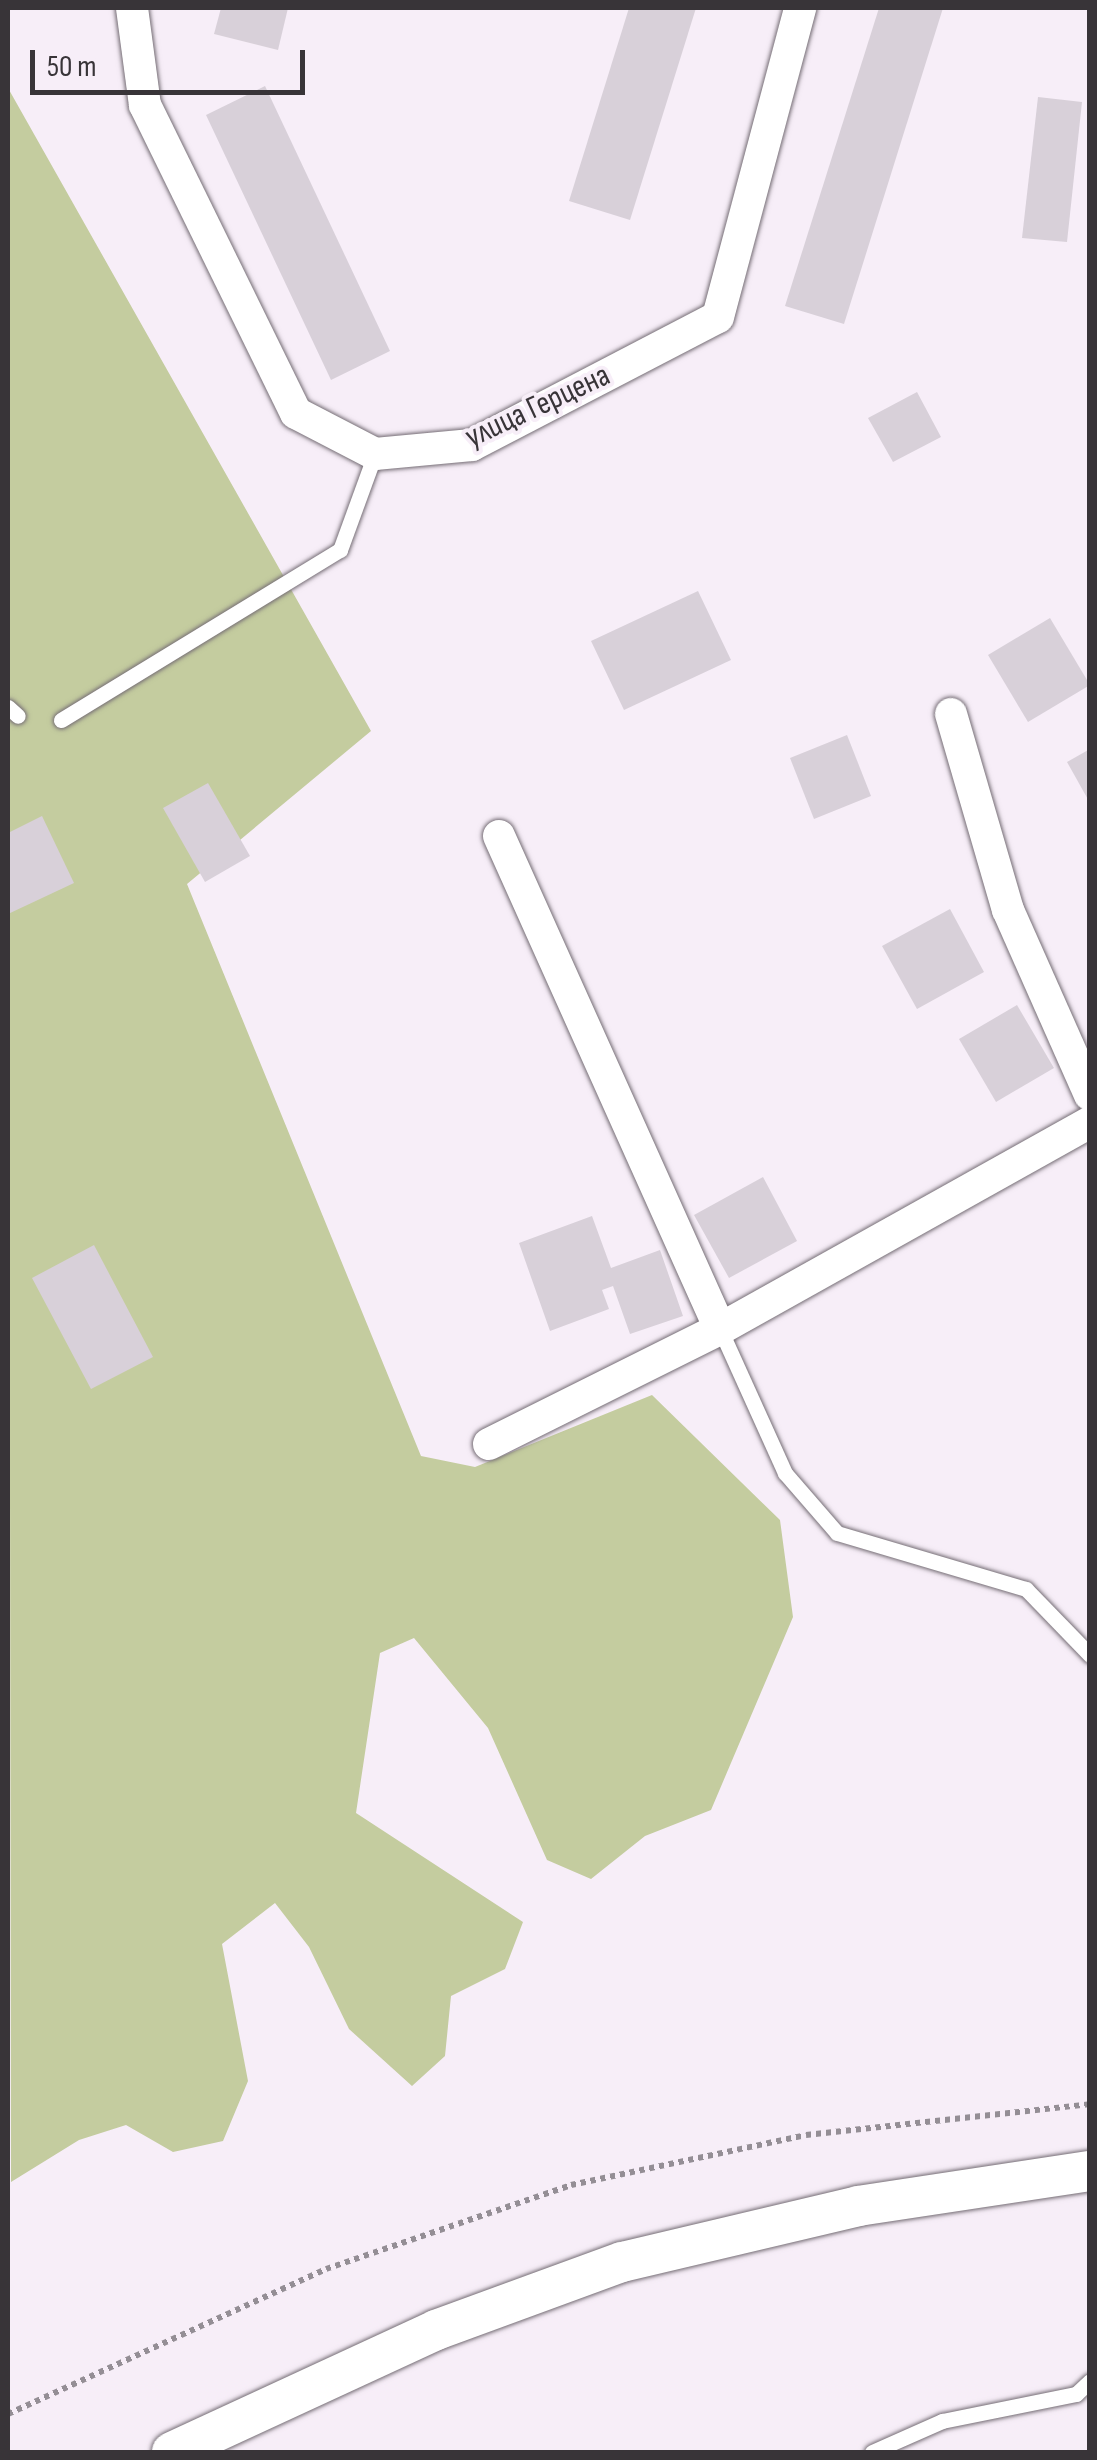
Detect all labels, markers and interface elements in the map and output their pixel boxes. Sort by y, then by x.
scale bar [35,30,310,92]
text: 50 m [47,49,96,85]
street label: улица Герцена [460,357,616,457]

